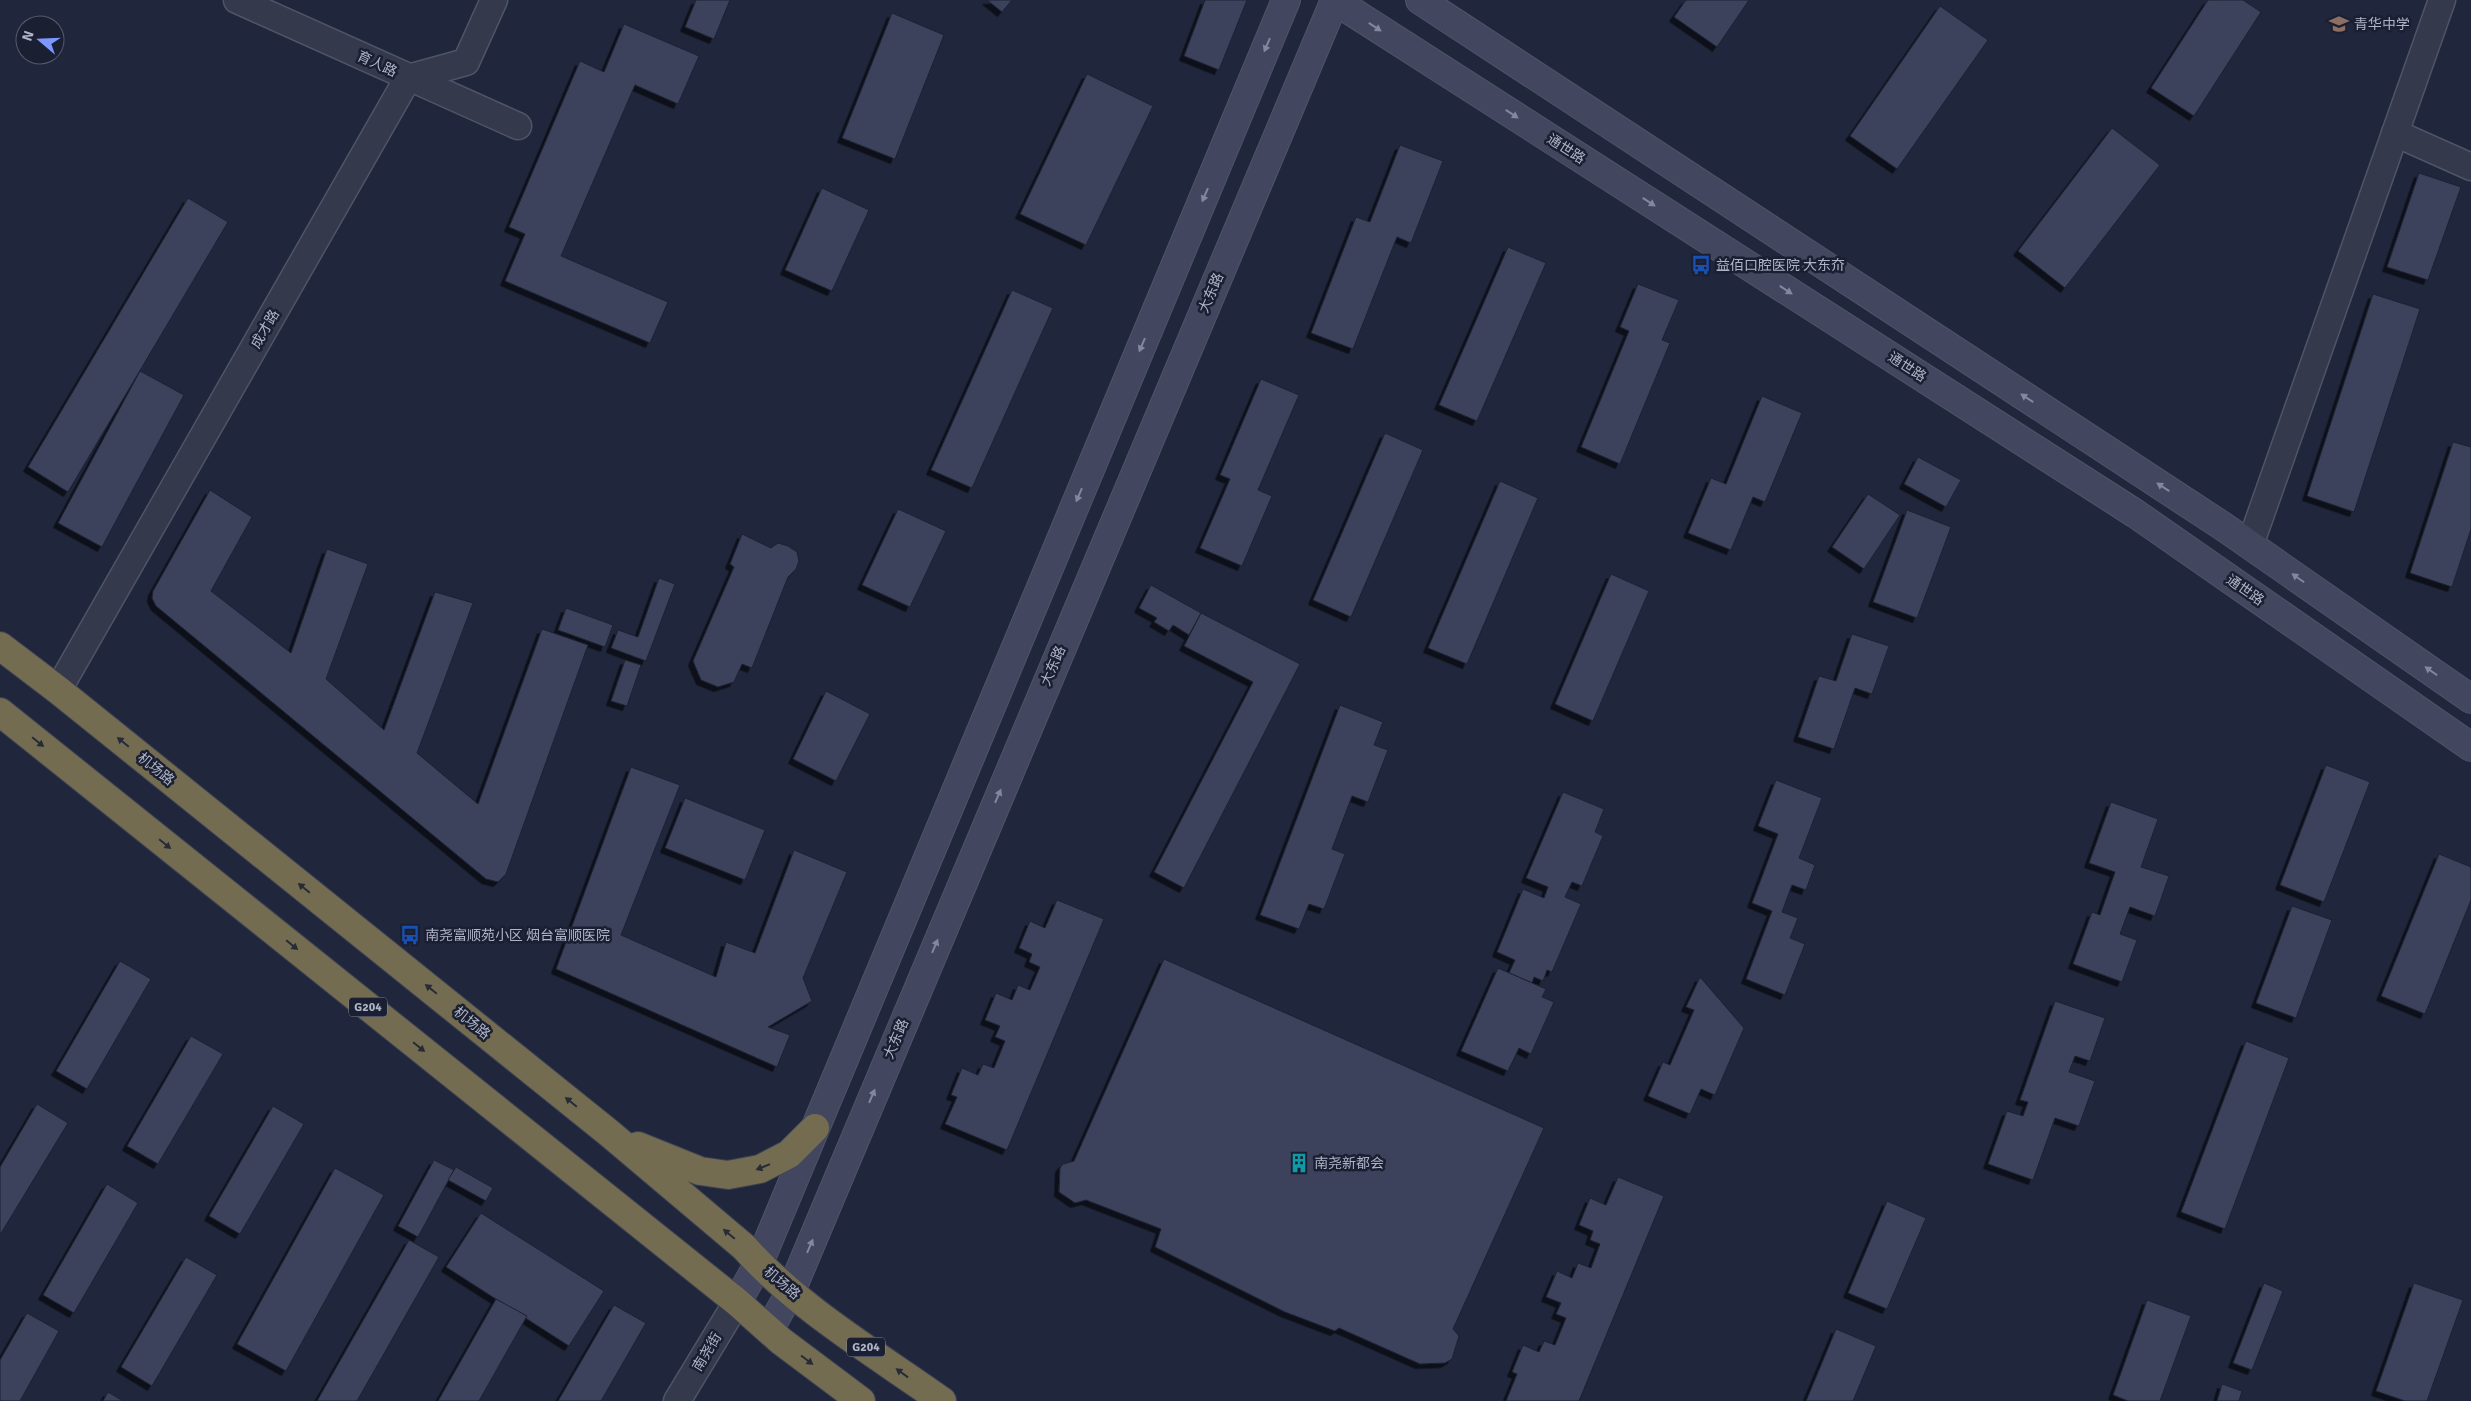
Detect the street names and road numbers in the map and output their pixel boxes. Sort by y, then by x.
street label: 育人路 [354,47,400,81]
street label: 通世路 [1544,130,1588,168]
street label: 大东路 [1195,270,1227,316]
street label: 成才路 [247,307,283,351]
street label: 通世路 [1885,348,1929,386]
street label: 通世路 [2223,571,2267,609]
street label: 大东路 [1037,643,1069,689]
street label: 机场路 [134,749,178,789]
road number: G204 [349,998,387,1016]
street label: 机场路 [450,1003,494,1043]
street label: 大东路 [880,1016,912,1062]
street label: 机场路 [760,1263,804,1303]
street label: 南尧街 [689,1330,725,1374]
road number: G204 [847,1338,885,1356]

